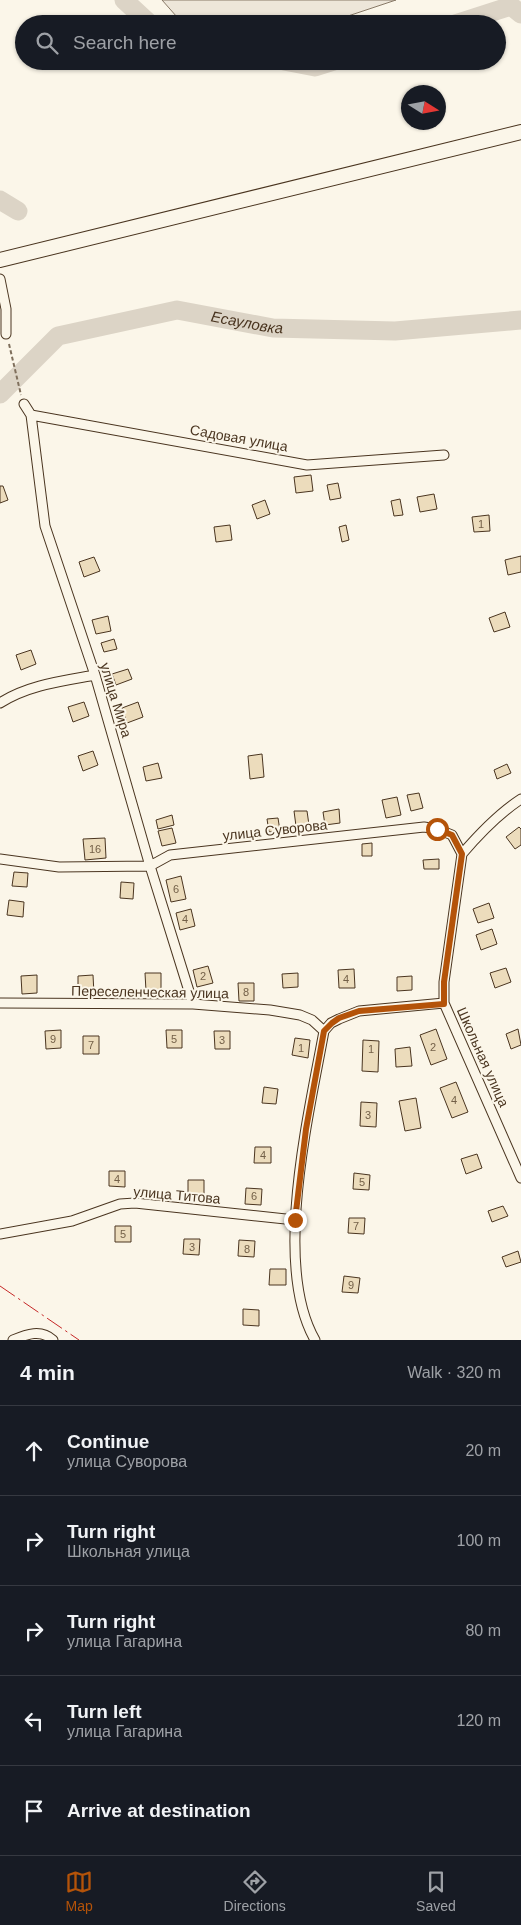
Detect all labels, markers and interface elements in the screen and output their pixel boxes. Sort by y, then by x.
search box [15,15,506,70]
icon: search [33,29,61,57]
text: Search here [73,32,177,53]
north arrow [401,85,446,130]
water label: Есауловка [210,308,283,336]
street label: Садовая улица [189,422,289,455]
house number: 1 [478,518,484,530]
street label: улица Мира [97,661,135,740]
street label: улица Суворова [222,817,328,843]
route start [426,818,449,841]
house number: 16 [89,843,101,855]
house number: 6 [173,883,179,895]
house number: 4 [182,913,188,925]
house number: 2 [200,970,206,982]
house number: 4 [343,973,349,985]
street label: Переселенческая улица [71,983,229,1001]
house number: 8 [243,986,249,998]
street label: Школьная улица [454,1005,512,1110]
house number: 9 [50,1033,56,1045]
house number: 5 [171,1033,177,1045]
house number: 3 [219,1034,225,1046]
house number: 7 [88,1039,94,1051]
house number: 2 [430,1041,436,1053]
house number: 1 [298,1042,304,1054]
house number: 1 [368,1043,374,1055]
house number: 4 [451,1094,457,1106]
house number: 3 [365,1109,371,1121]
house number: 4 [260,1149,266,1161]
house number: 4 [114,1173,120,1185]
house number: 5 [359,1176,365,1188]
street label: улица Титова [133,1183,221,1207]
house number: 6 [251,1190,257,1202]
route end [284,1209,307,1232]
house number: 7 [353,1220,359,1232]
house number: 5 [120,1228,126,1240]
house number: 3 [189,1241,195,1253]
house number: 8 [244,1243,250,1255]
house number: 9 [348,1279,354,1291]
text: 4 min [20,1361,75,1384]
text: Walk · 320 m [407,1364,501,1381]
text: Continue [67,1431,149,1452]
icon: ahead [20,1437,48,1465]
text: 20 m [465,1442,501,1459]
text: улица Суворова [67,1453,187,1470]
text: Turn right [67,1521,155,1542]
icon: right [20,1527,48,1555]
text: 100 m [457,1532,501,1549]
text: Школьная улица [67,1543,190,1560]
text: Turn right [67,1611,155,1632]
icon: right [20,1617,48,1645]
text: 80 m [465,1622,501,1639]
text: улица Гагарина [67,1633,182,1650]
text: Turn left [67,1701,142,1722]
icon: left [20,1707,48,1735]
text: 120 m [457,1712,501,1729]
text: улица Гагарина [67,1723,182,1740]
icon: arrive [20,1797,48,1825]
text: Arrive at destination [67,1800,251,1821]
tab: Map [65,1868,93,1914]
tab: Directions [224,1868,286,1914]
tab: Saved [416,1868,456,1914]

